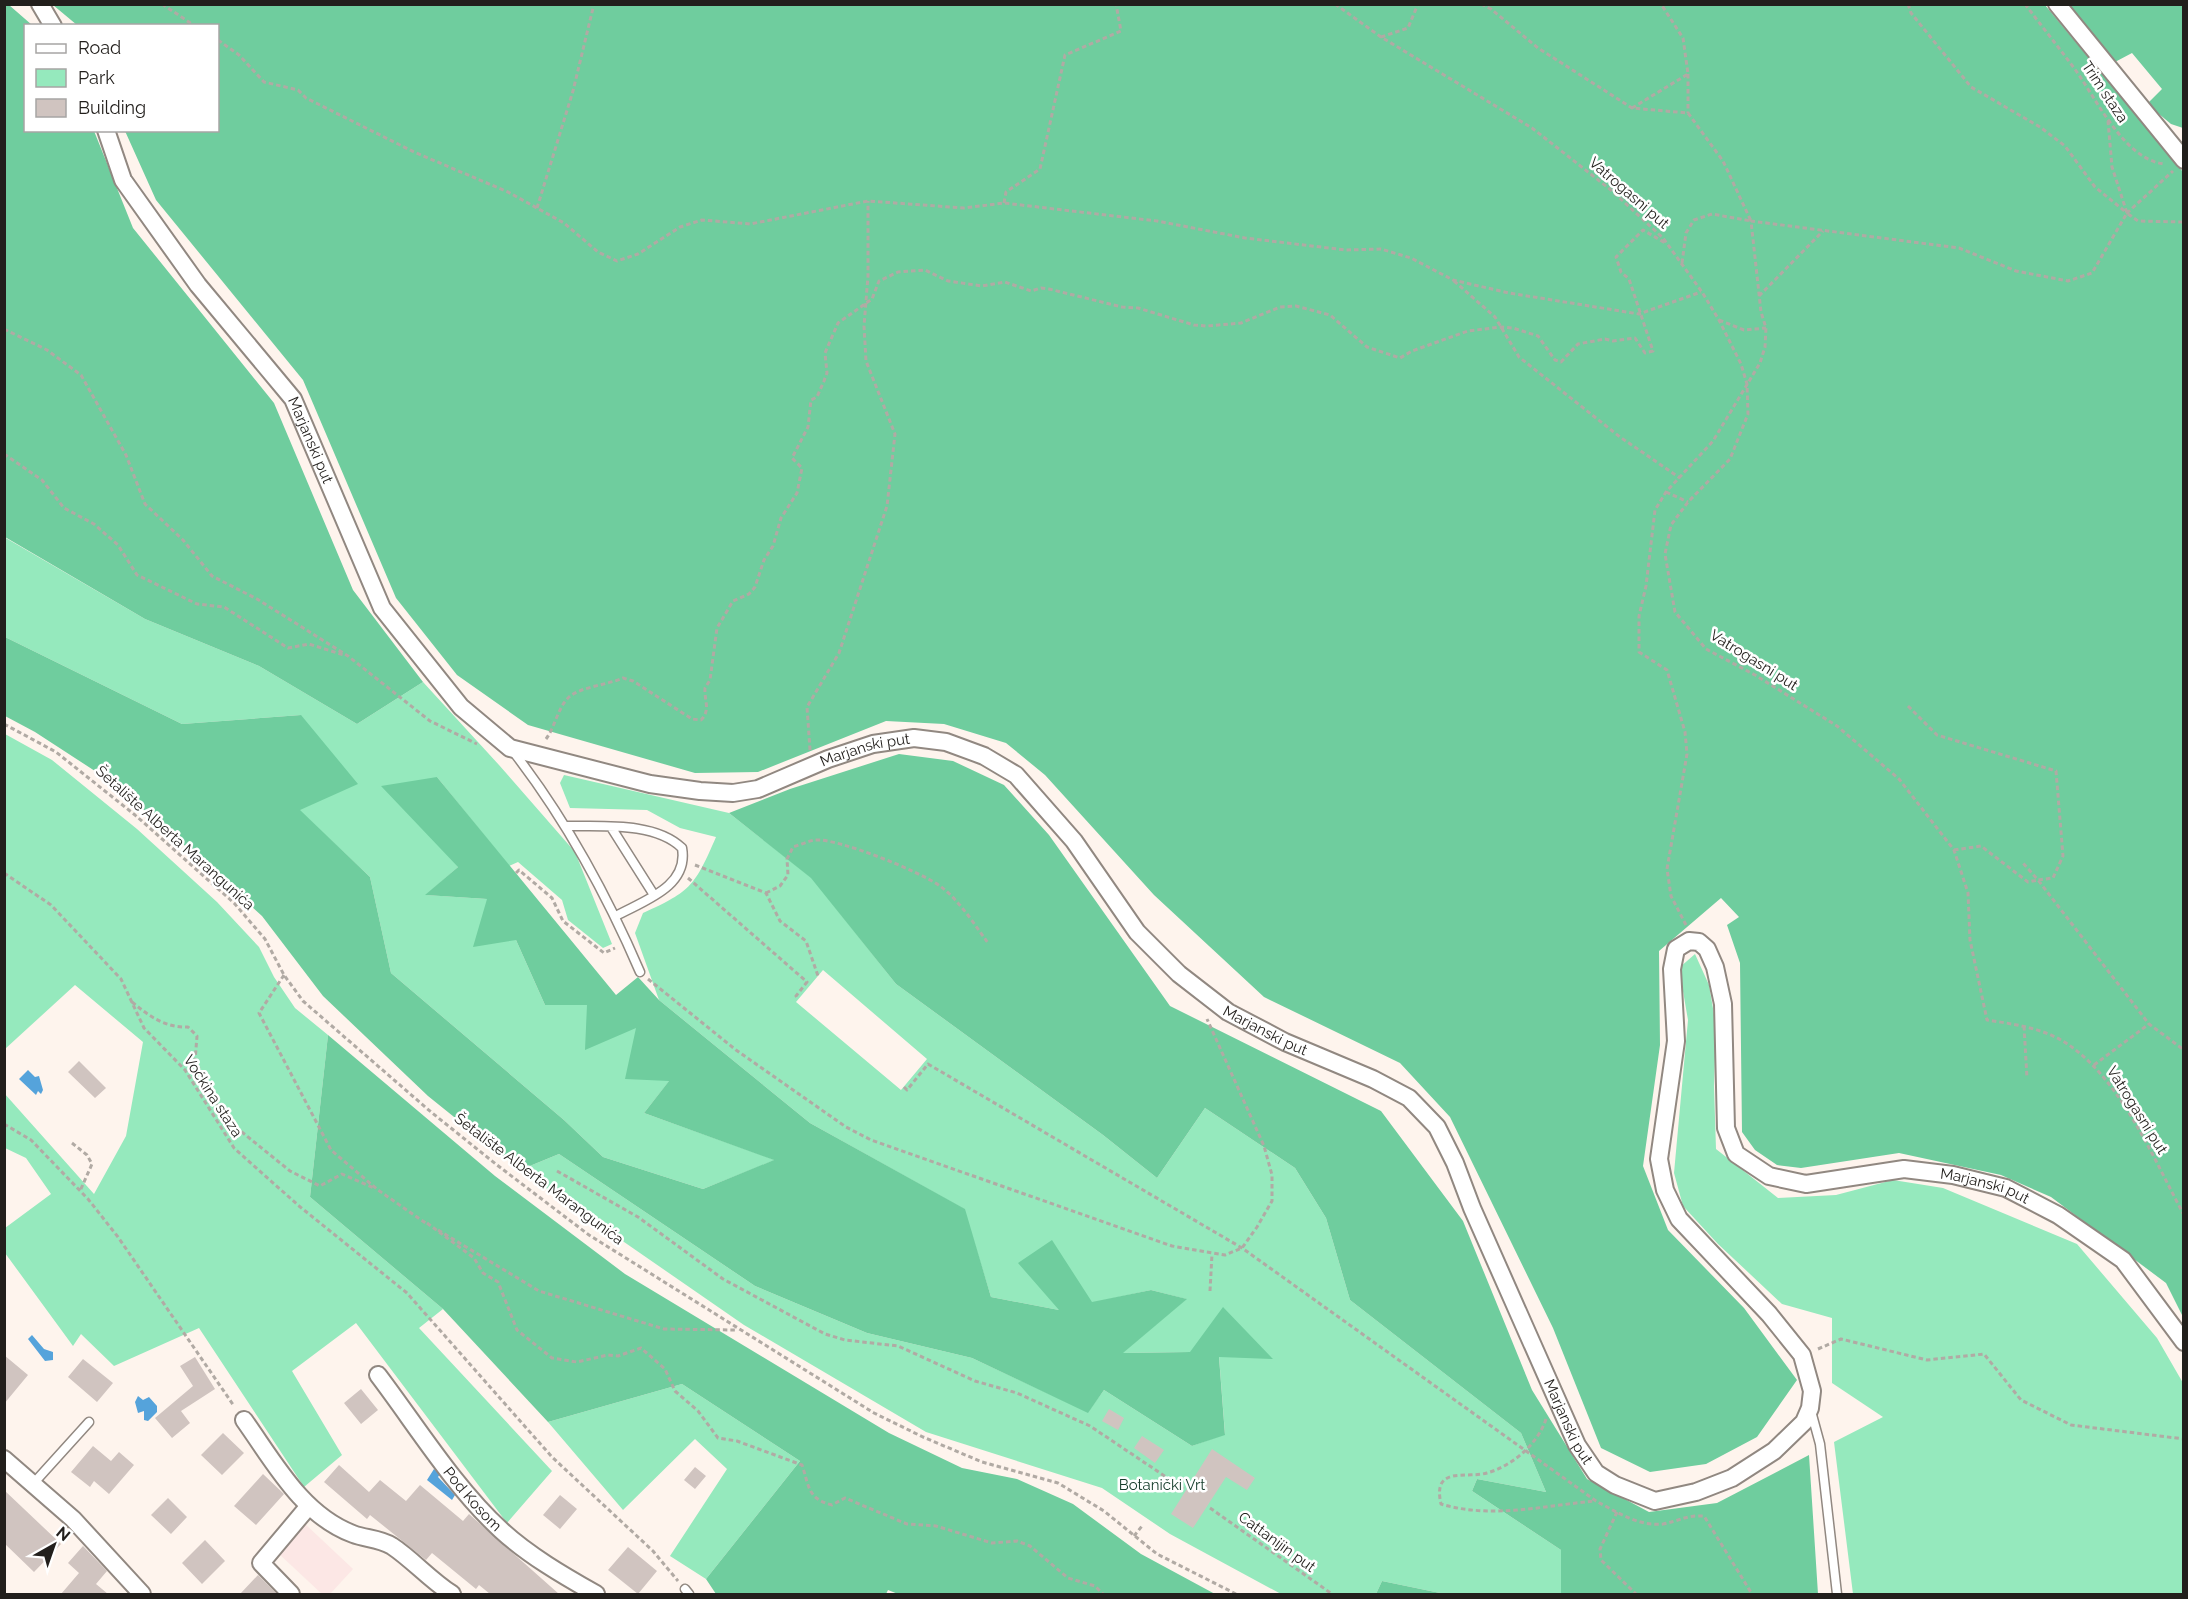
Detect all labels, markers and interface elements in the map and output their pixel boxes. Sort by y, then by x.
legend [24,24,219,132]
text: Road [78,37,121,58]
street label: Trim staza [2078,58,2132,126]
text: Park [78,67,115,88]
text: Building [78,97,146,118]
street label: Vatrogasni put [1585,153,1673,233]
street label: Marjanski put [284,394,337,486]
street label: Vatrogasni put [1707,626,1801,694]
street label: Marjanski put [817,730,911,770]
street label: Šetalište Alberta Marangunića [92,761,259,914]
street label: Marjanski put [1220,1002,1310,1059]
street label: Voćkina staza [180,1052,246,1140]
street label: Vatrogasni put [2103,1063,2171,1157]
street label: Šetalište Alberta Marangunića [451,1109,628,1249]
street label: Marjanski put [1939,1165,2032,1208]
street label: Marjanski put [1540,1376,1596,1468]
street label: Pod Kosom [439,1463,505,1535]
park label: Botanički Vrt [1119,1476,1205,1494]
street label: Cattanijin put [1235,1508,1319,1576]
north arrow [24,1515,84,1575]
text: N [53,1523,74,1545]

